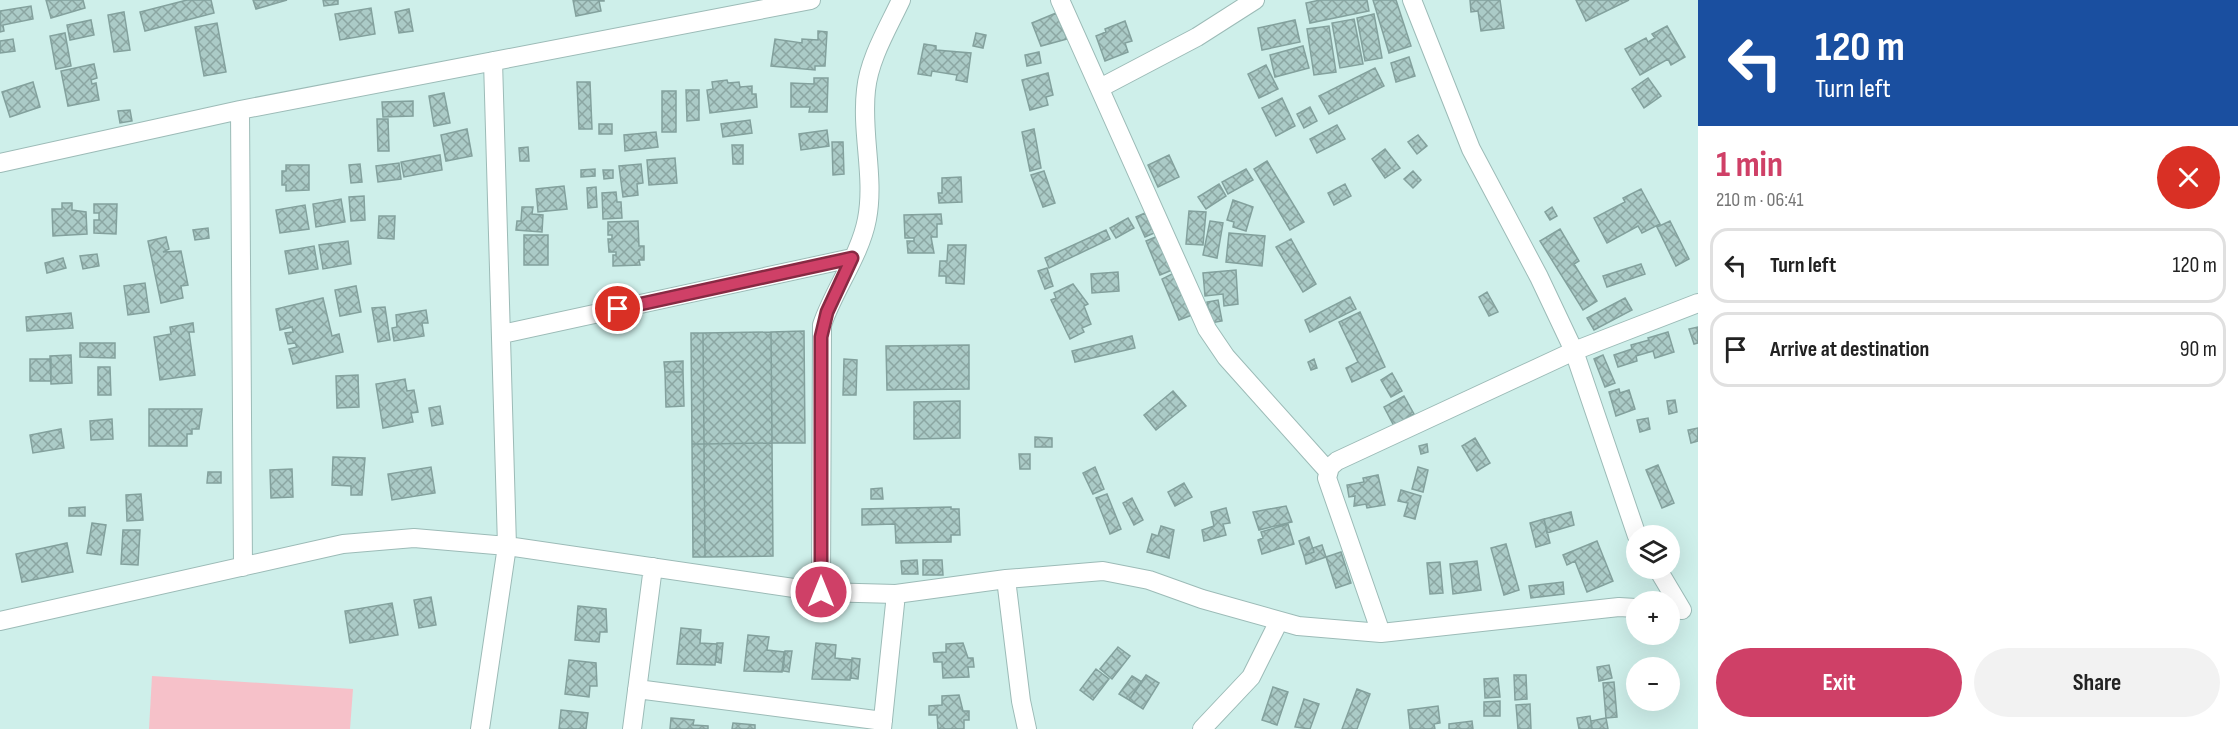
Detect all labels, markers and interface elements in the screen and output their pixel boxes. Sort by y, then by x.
text: 120 m [1815,22,1905,73]
icon: left [1716,24,1794,102]
text: Turn left [1815,73,1891,105]
text: 1 min [1716,144,1783,187]
button: close [2157,146,2220,209]
text: 210 m · 06:41 [1716,188,1803,212]
icon: left [1719,249,1752,282]
text: Turn left [1770,252,1836,279]
text: 120 m [2173,252,2217,279]
pin [592,283,643,334]
icon: arrive [601,292,634,325]
icon: arrive [1719,333,1752,366]
text: Arrive at destination [1770,336,1929,363]
text: 90 m [2180,336,2217,363]
map controls [1626,525,1680,711]
button: layers [1626,525,1680,579]
position arrow [789,560,853,624]
button: + [1626,591,1680,645]
button: Exit [1716,648,1962,717]
button: Share [1974,648,2220,717]
button: − [1626,657,1680,711]

